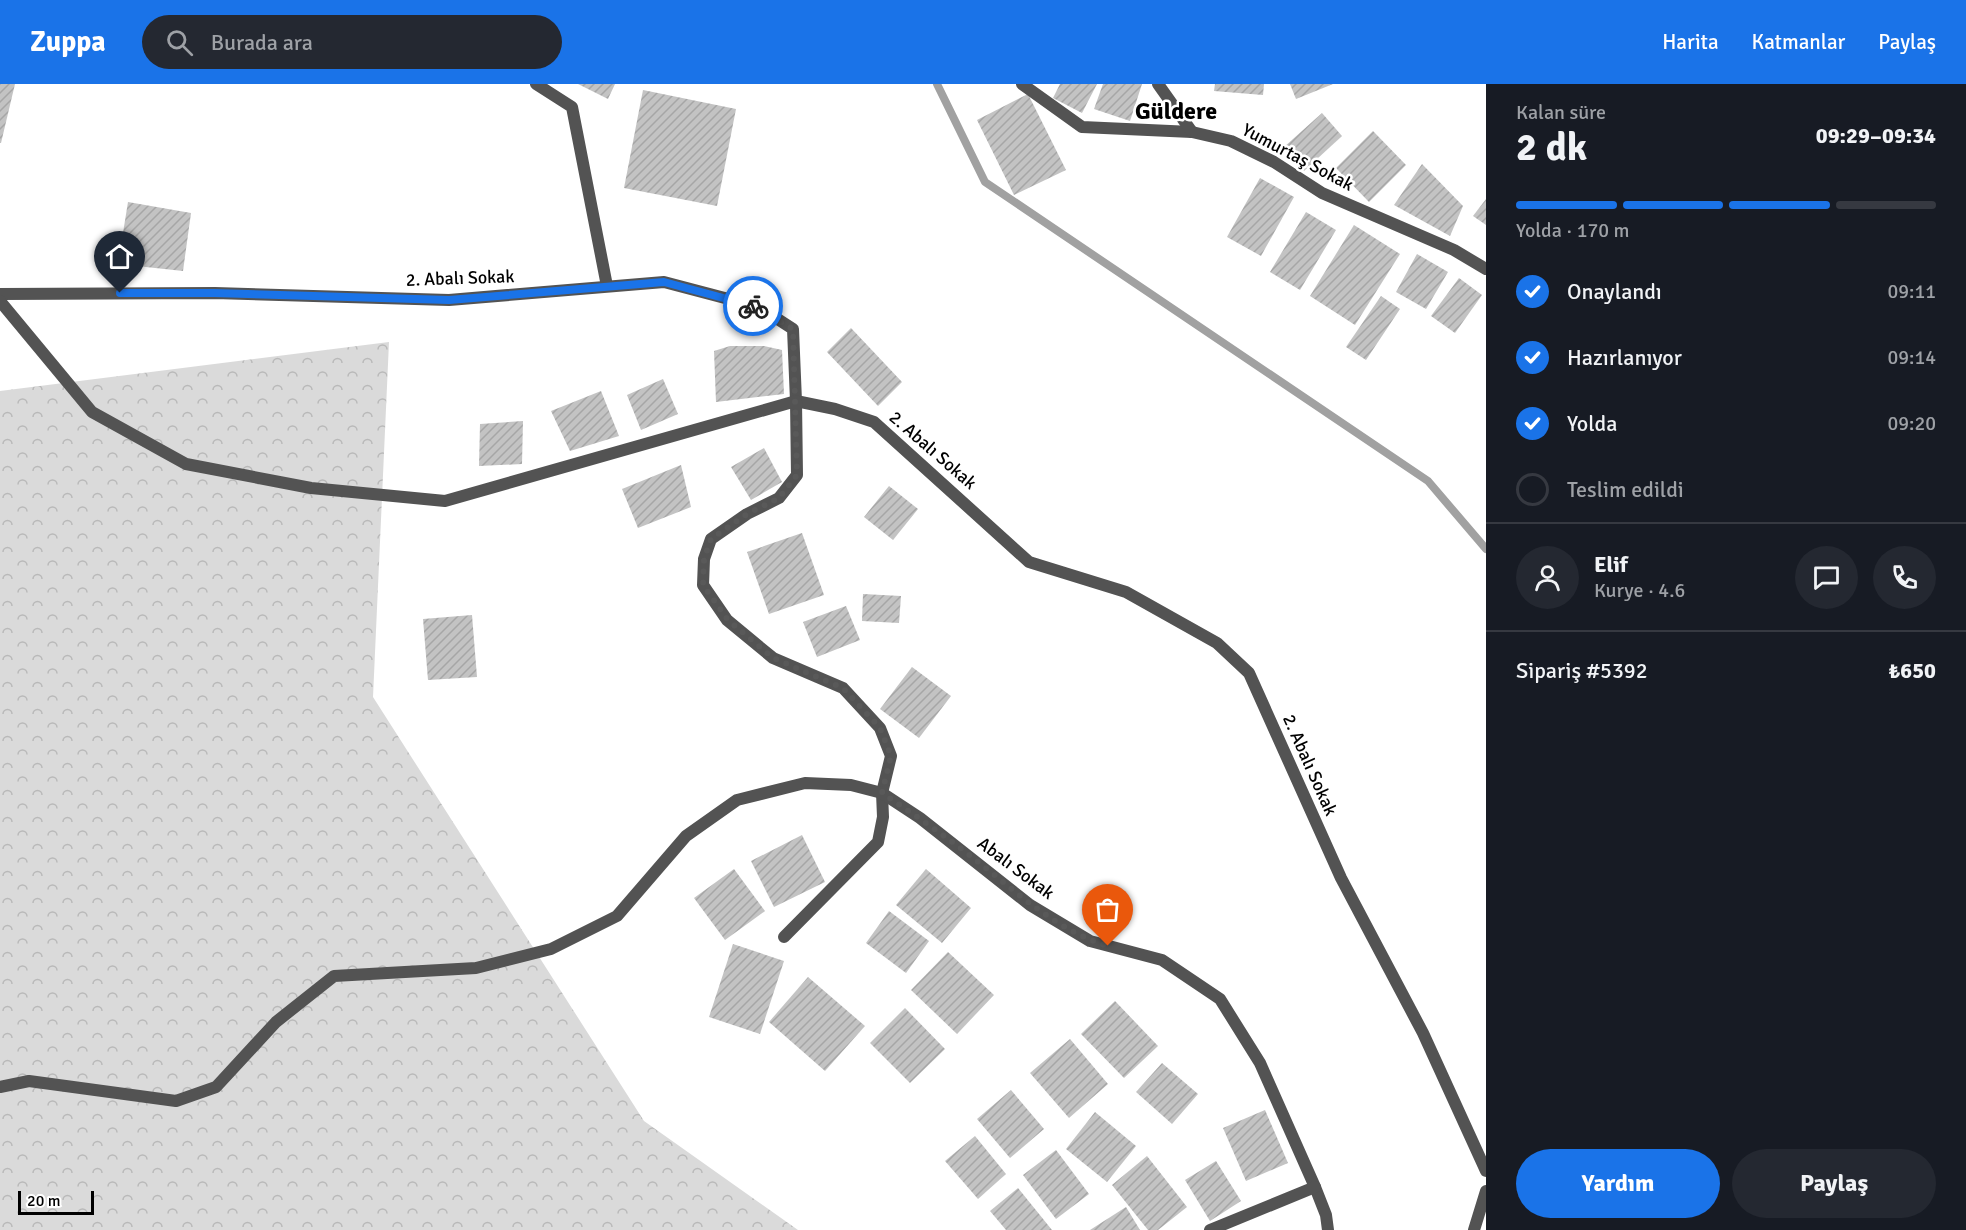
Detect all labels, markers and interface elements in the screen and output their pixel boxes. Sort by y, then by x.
search box [142,15,562,69]
text: Zuppa [30,25,106,59]
icon: search [163,26,196,59]
text: Burada ara [211,29,313,56]
text: Harita [1662,29,1719,55]
text: Katmanlar [1752,29,1845,55]
text: Paylaş [1878,29,1936,55]
district label: Güldere [1135,96,1217,126]
text: Kalan süre [1516,100,1606,125]
street label: Yumurtaş Sokak [1238,118,1358,196]
text: 09:29–09:34 [1816,122,1936,149]
text: 2 dk [1516,123,1587,171]
text: Yolda · 170 m [1516,218,1629,243]
pin [94,231,145,293]
icon: home [103,240,136,273]
street label: 2. Abalı Sokak [405,265,515,291]
icon: check [1516,275,1549,308]
courier [723,276,783,336]
text: Onaylandı [1567,278,1662,305]
text: 09:11 [1887,279,1936,304]
icon: bike [737,290,770,323]
icon: check [1516,341,1549,374]
text: Hazırlanıyor [1567,344,1682,371]
text: 09:14 [1887,345,1936,370]
street label: 2. Abalı Sokak [885,406,981,494]
icon: check [1516,407,1549,440]
text: Yolda [1567,410,1617,437]
text: 09:20 [1887,411,1936,436]
text: Teslim edildi [1567,476,1684,503]
button: person [1516,546,1579,609]
button: chat [1795,546,1858,609]
button: phone [1873,546,1936,609]
text: Elif [1594,551,1628,578]
text: Kurye · 4.6 [1594,578,1685,603]
text: Sipariş #5392 [1516,657,1648,684]
text: ₺650 [1888,657,1936,684]
street label: 2. Abalı Sokak [1278,711,1342,819]
street label: Abalı Sokak [973,832,1059,904]
pin [1082,884,1133,946]
icon: bag [1091,893,1124,926]
button: Yardım [1516,1149,1720,1218]
button: Paylaş [1732,1149,1936,1218]
scale bar [18,1188,94,1216]
text: 20 m [27,1191,61,1211]

